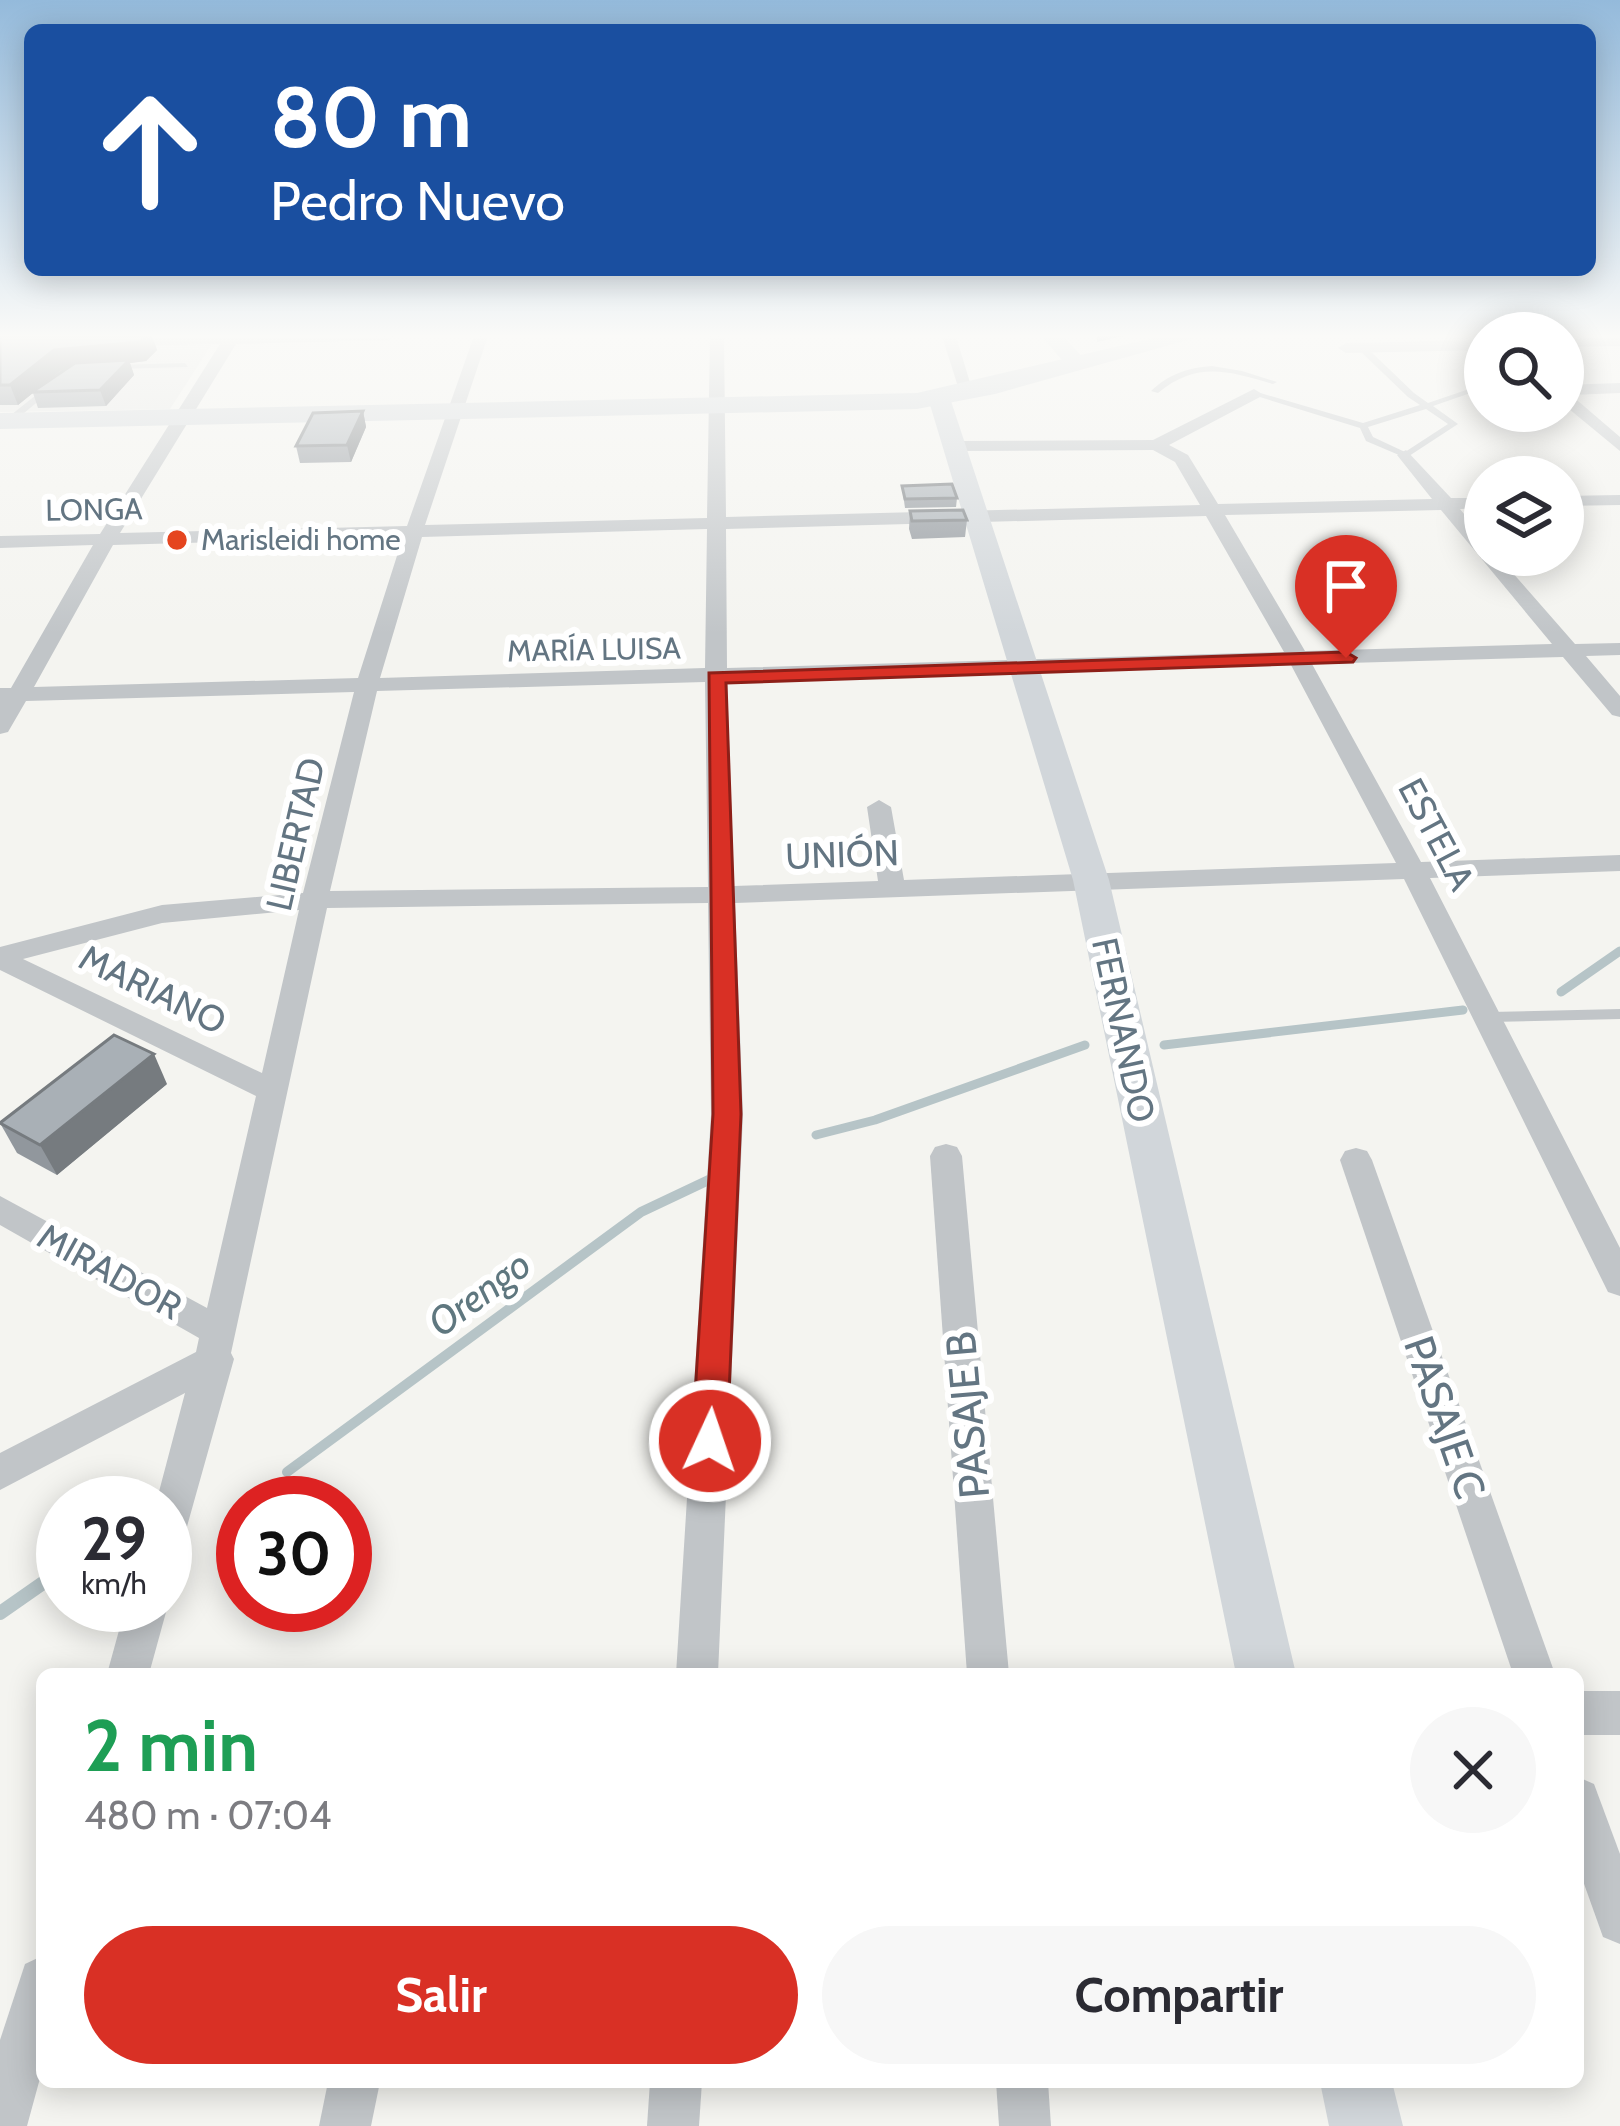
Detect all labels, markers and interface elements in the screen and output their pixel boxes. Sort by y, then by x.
text: 80 m [270,66,472,168]
icon: ahead [72,72,228,228]
text: Pedro Nuevo [270,168,565,234]
map controls [1464,312,1584,576]
button: search [1464,312,1584,432]
button: layers [1464,456,1584,576]
street label: LONGA [45,490,143,529]
place label: Marisleidi home [201,521,401,558]
marker: Marisleidi home [164,527,190,553]
pin [1295,535,1397,658]
icon: arrive [1313,553,1379,619]
street label: MARÍA LUISA [507,629,682,670]
street label: LIBERTAD [256,753,334,915]
street label: ESTELA [1389,771,1485,897]
street label: UNIÓN [784,830,900,878]
street label: FERNANDO [1083,934,1165,1126]
street label: MARIANO [73,935,233,1043]
street label: MIRADOR [30,1214,190,1329]
water label: Orengo [418,1240,540,1346]
street label: PASAJE B [934,1329,1000,1501]
street label: PASAJE C [1393,1329,1497,1505]
position arrow [647,1378,773,1504]
speed limit sign: 30 [216,1476,372,1632]
text: 29 [81,1502,147,1575]
text: km/h [81,1565,147,1602]
text: 2 min [84,1702,258,1789]
button: close [1410,1707,1536,1833]
text: 480 m · 07:04 [84,1791,332,1839]
button: Salir [84,1926,798,2064]
button: Compartir [822,1926,1536,2064]

